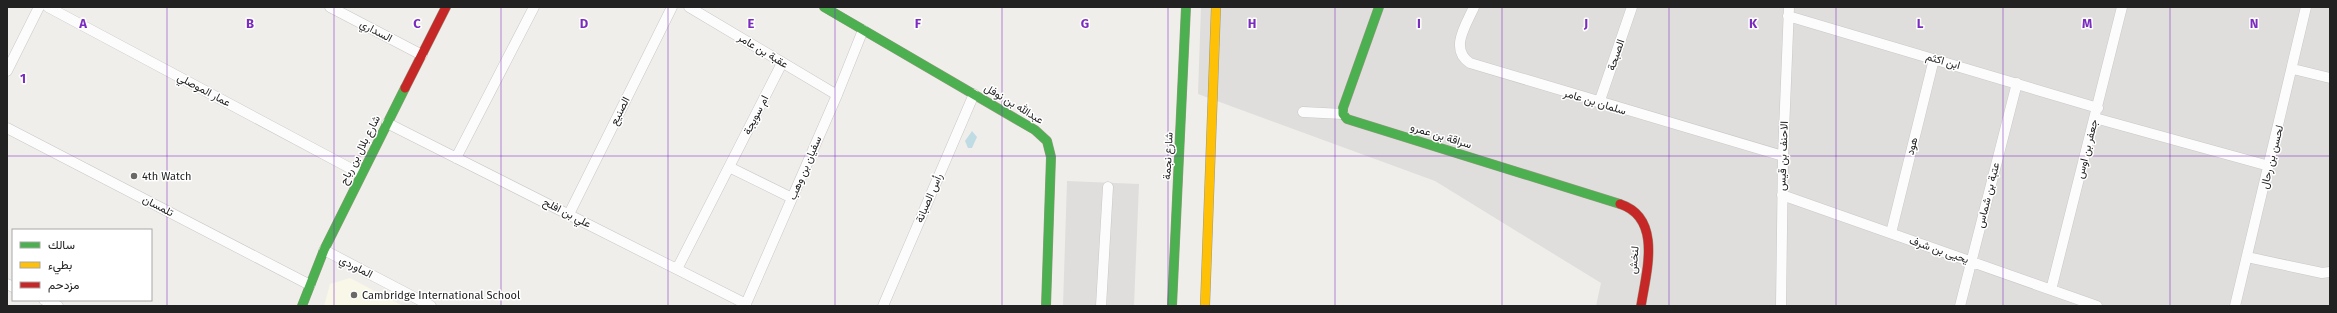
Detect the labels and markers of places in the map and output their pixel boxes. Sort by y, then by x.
place label: 4th Watch [142,170,191,183]
marker: 4th Watch [129,171,139,181]
place label: Cambridge International School [362,289,520,302]
marker: Cambridge International School [349,290,359,300]

